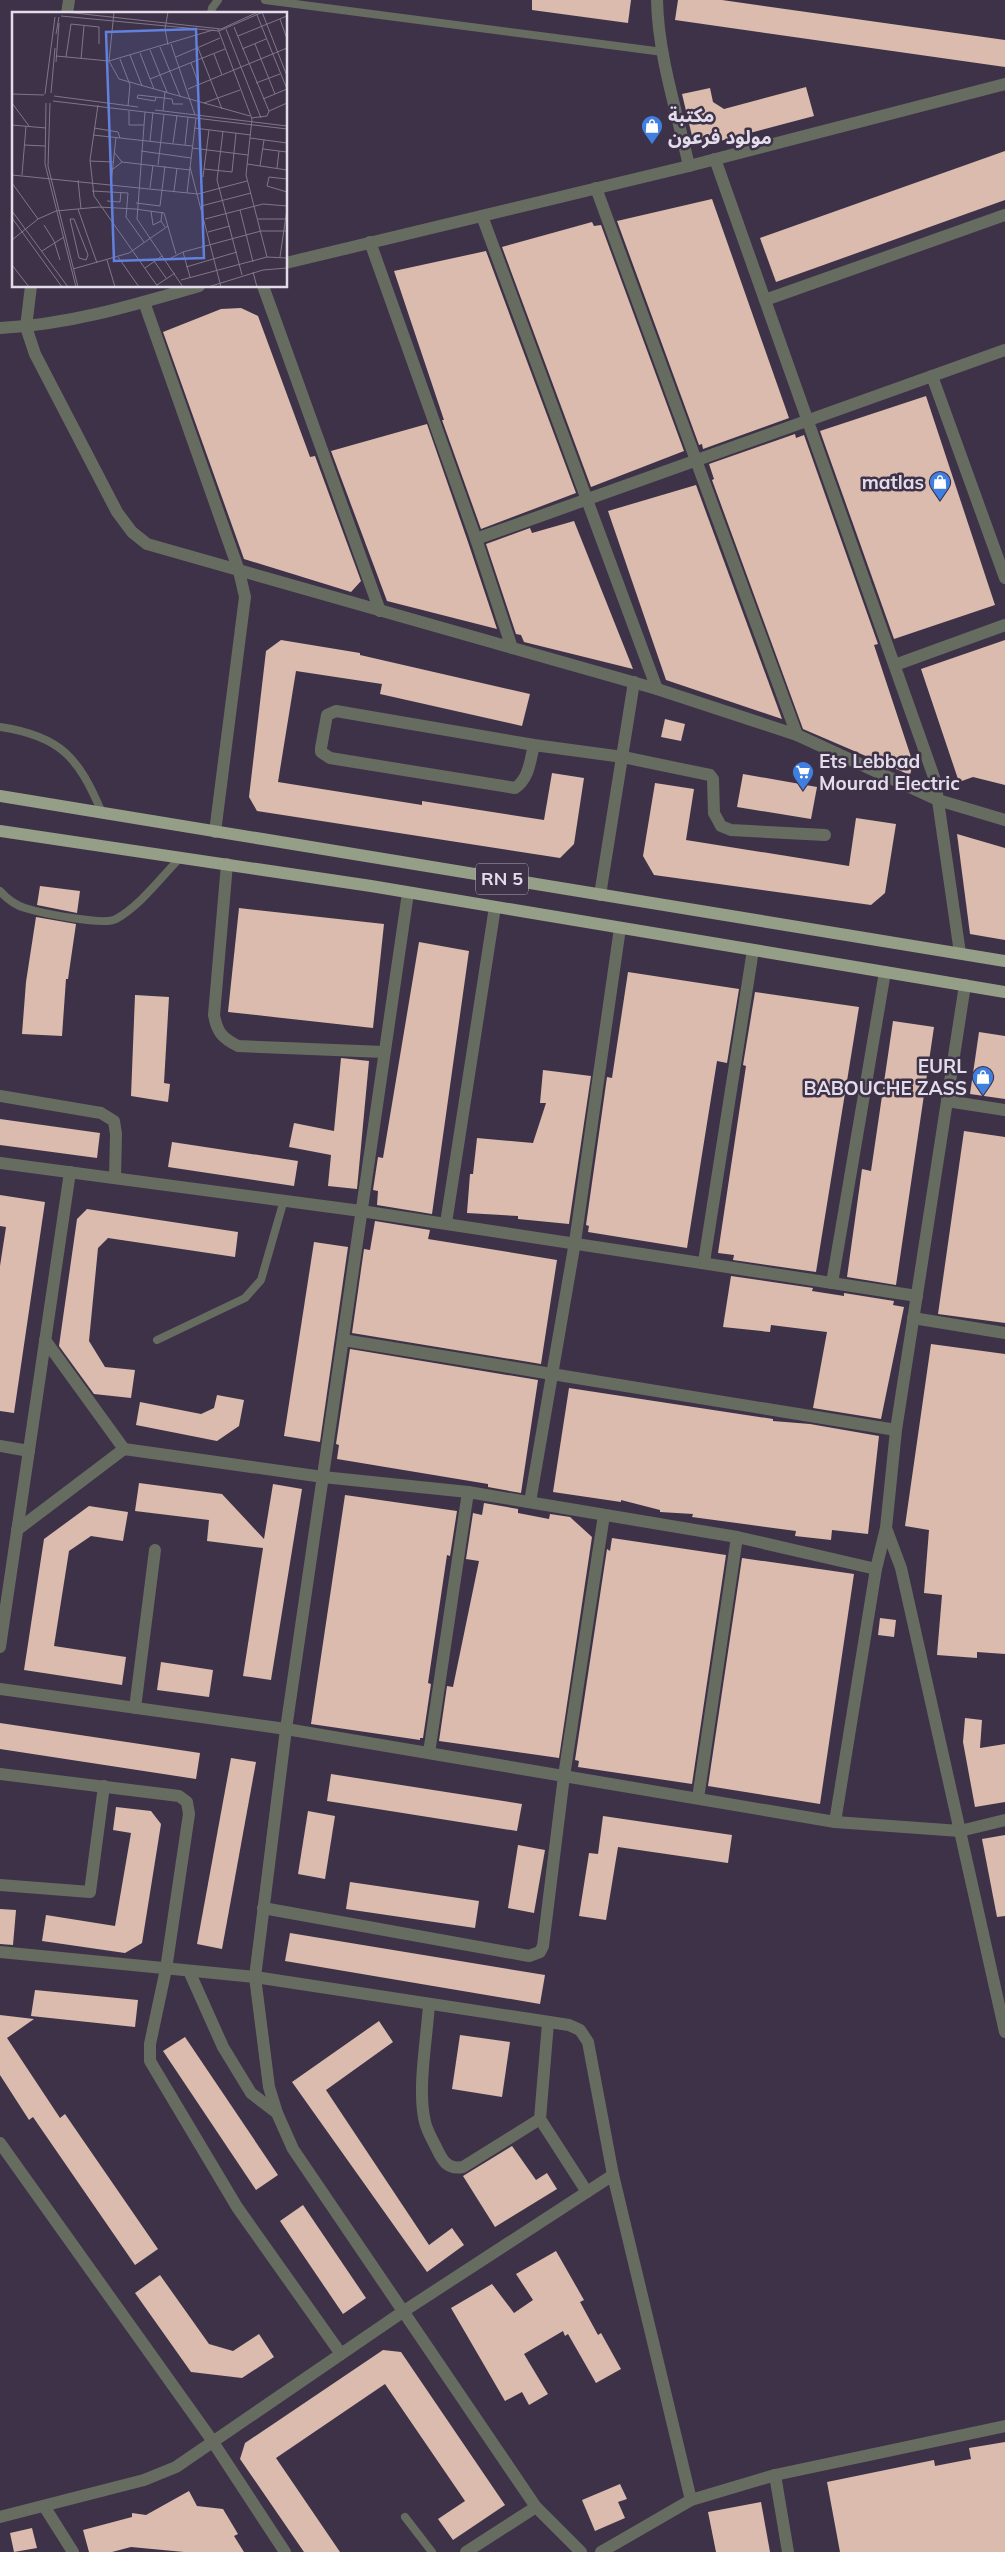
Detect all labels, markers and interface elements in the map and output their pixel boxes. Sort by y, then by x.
inset map [12,12,288,288]
place label: مكتبة مولود فرعون [668,103,772,149]
shop icon: مكتبة مولود فرعون [640,114,664,145]
place label: matlas [862,470,924,494]
shop icon: matlas [928,470,952,501]
place label: Ets Lebbad Mourad Electric [819,749,960,795]
supermarket icon: Ets Lebbad Mourad Electric [791,760,815,791]
road number: RN 5 [476,864,528,894]
place label: EURL BABOUCHE ZASS [803,1054,967,1100]
shop icon: EURL BABOUCHE ZASS [971,1065,995,1096]

